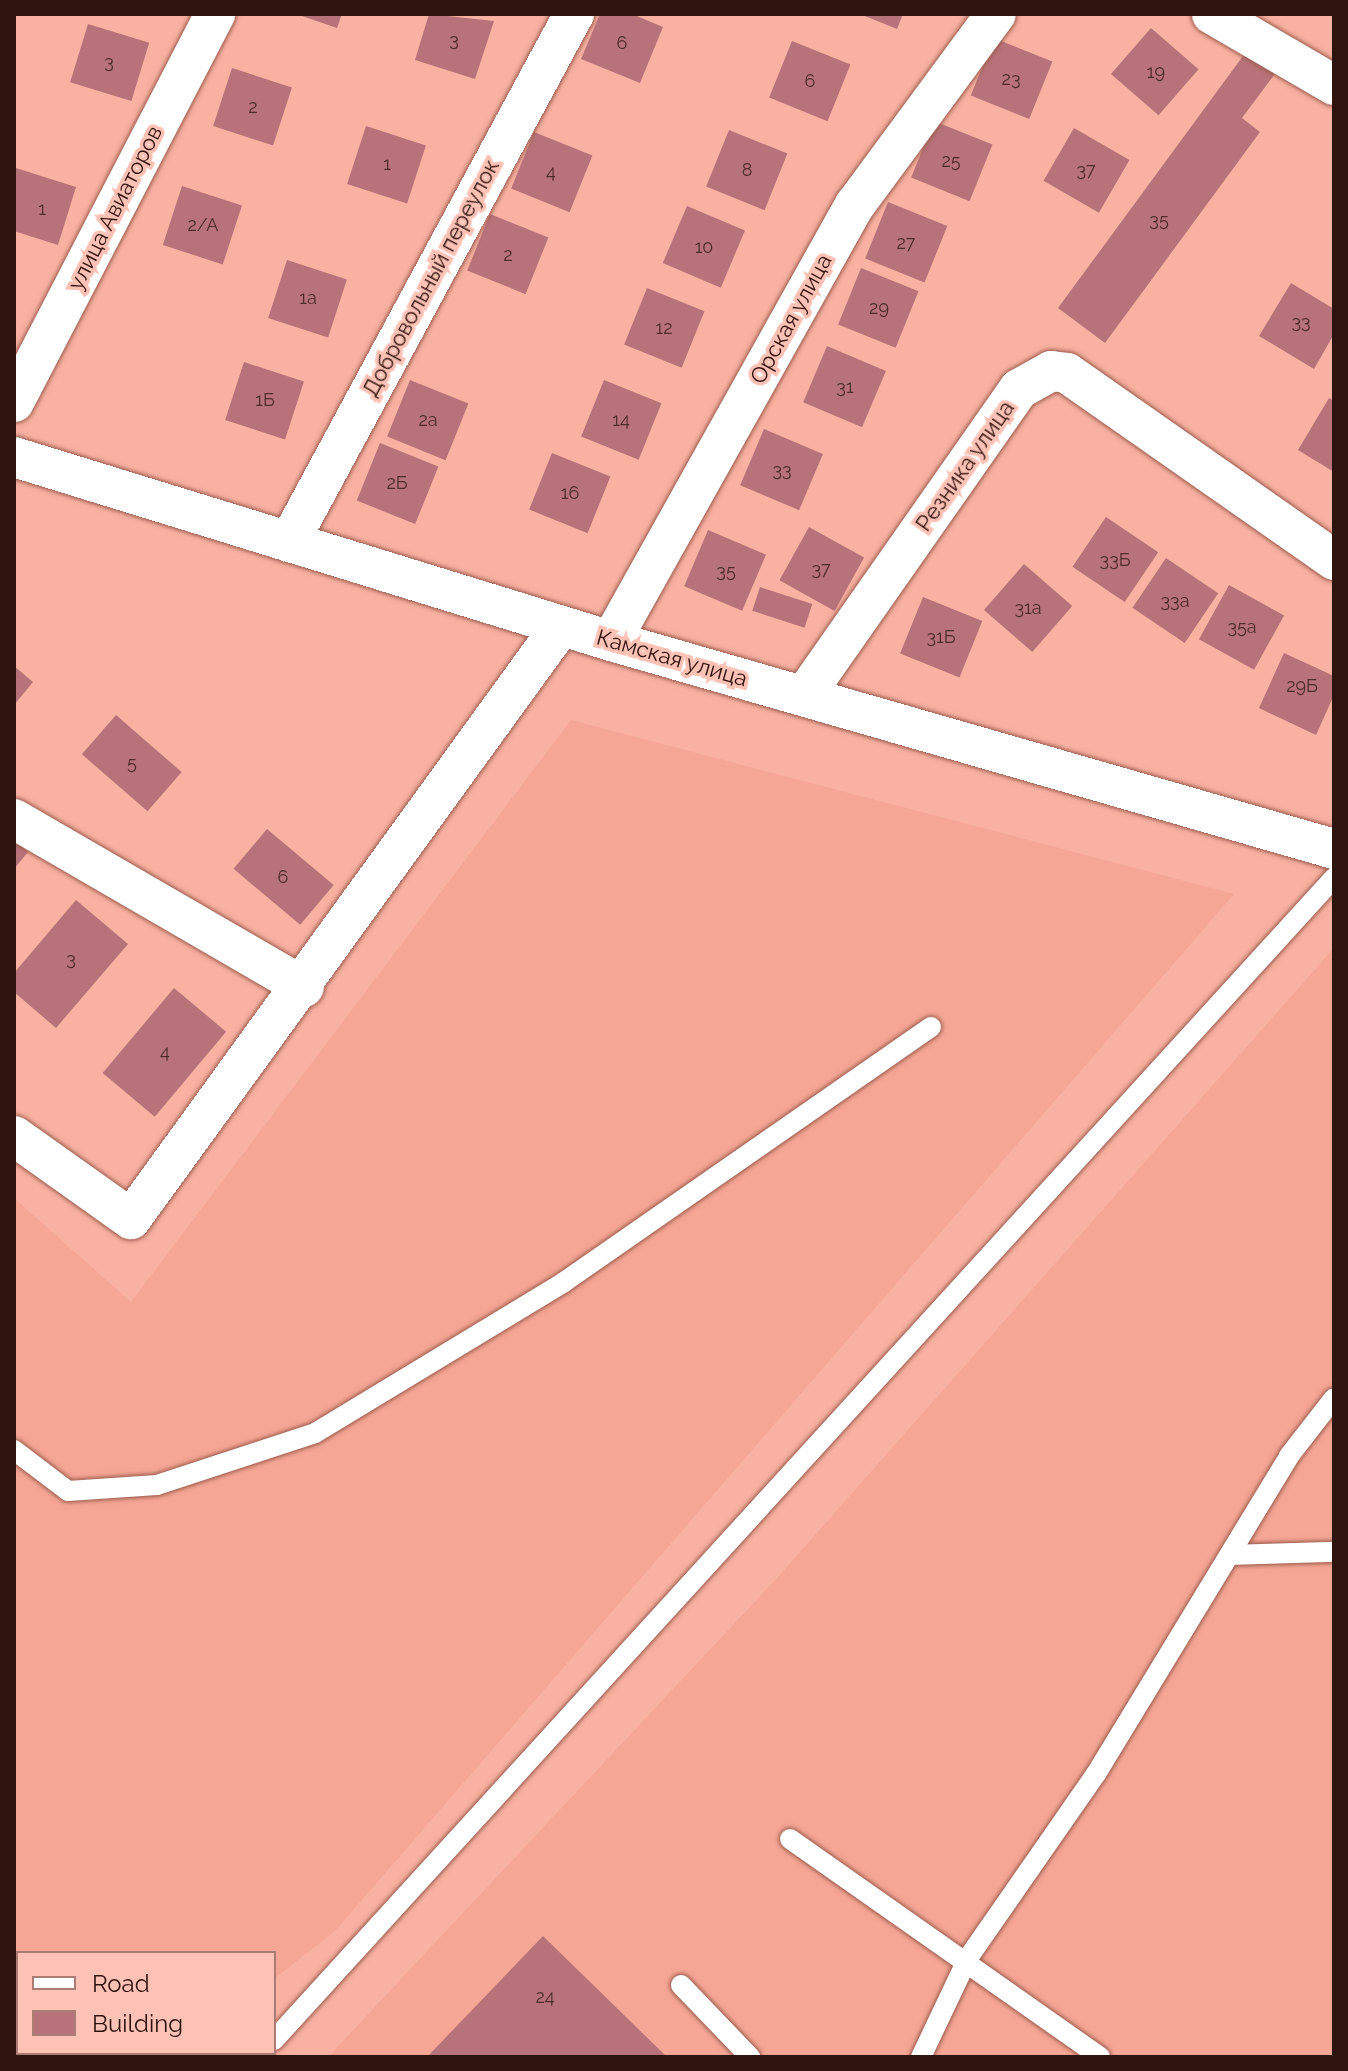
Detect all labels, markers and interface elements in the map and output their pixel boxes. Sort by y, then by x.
house number: 3 [449,29,459,51]
house number: 6 [617,32,627,54]
house number: 3 [104,51,114,73]
house number: 19 [1147,61,1165,83]
house number: 23 [1002,68,1020,90]
house number: 6 [805,70,815,92]
house number: 2 [248,96,258,118]
street label: улица Авиаторов [62,121,168,295]
house number: 25 [941,150,961,172]
house number: 1 [383,153,391,175]
street label: Добровольный переулок [357,155,505,401]
house number: 8 [742,159,752,181]
house number: 37 [1076,159,1096,181]
house number: 4 [546,161,556,183]
house number: 1 [38,198,46,220]
house number: 35 [1149,209,1169,231]
house number: 2/А [187,214,219,236]
house number: 27 [896,232,916,254]
house number: 10 [695,236,713,258]
house number: 2 [503,244,513,266]
street label: Орская улица [744,249,838,389]
house number: 1а [299,287,317,309]
house number: 29 [869,297,889,319]
house number: 33 [1291,311,1311,333]
house number: 12 [655,317,673,339]
house number: 31 [836,376,854,398]
house number: 1Б [255,389,275,411]
street label: Резника улица [910,395,1020,537]
house number: 2а [418,409,438,431]
house number: 14 [612,409,630,431]
house number: 33 [772,459,792,481]
house number: 2Б [386,472,408,494]
house number: 16 [561,482,579,504]
house number: 33Б [1100,549,1130,571]
house number: 37 [811,558,831,580]
house number: 35 [716,560,736,582]
house number: 33а [1160,590,1190,612]
house number: 31а [1014,597,1042,619]
house number: 35а [1227,616,1257,638]
street label: Камская улица [593,624,751,692]
house number: 31Б [926,626,956,648]
house number: 29Б [1286,675,1318,697]
house number: 5 [127,752,137,774]
house number: 6 [278,866,288,888]
house number: 3 [66,948,76,970]
house number: 4 [160,1041,170,1063]
legend [16,1951,276,2055]
text: Road [92,1969,150,1998]
house number: 24 [535,1986,555,2008]
text: Building [92,2009,183,2038]

